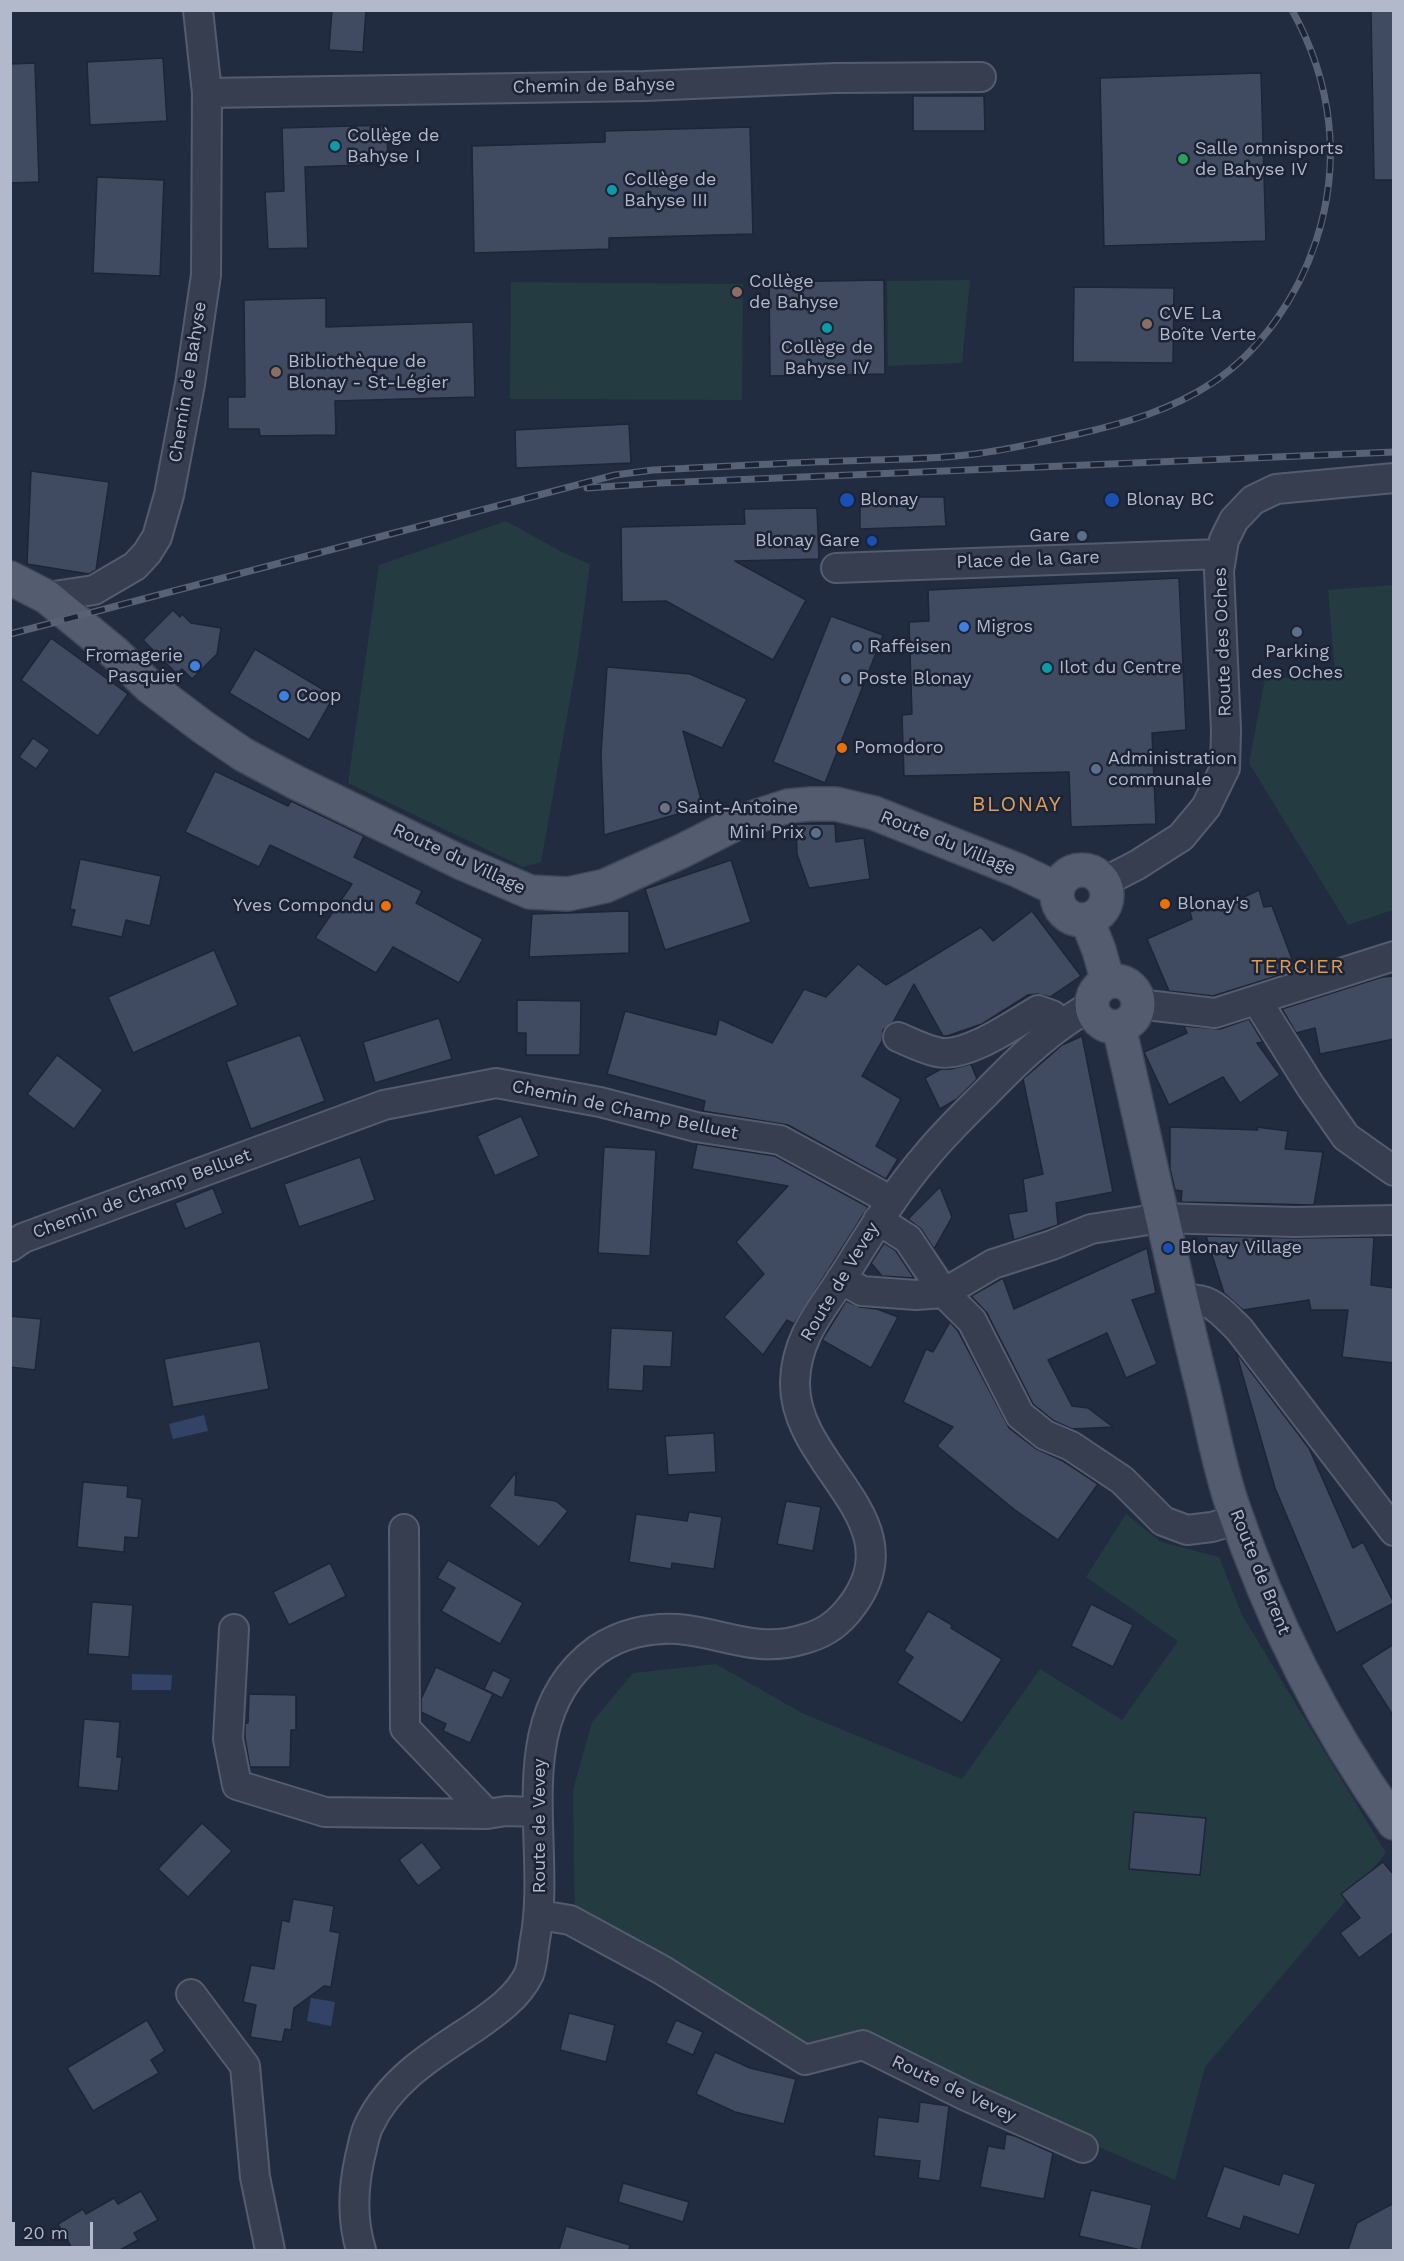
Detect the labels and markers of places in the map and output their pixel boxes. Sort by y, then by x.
place label: Collège de Bahyse I [347,125,439,168]
place label: Salle omnisports de Bahyse IV [1195,138,1343,180]
marker: Collège de Bahyse I [328,139,342,153]
marker: Salle omnisports de Bahyse IV [1176,152,1190,166]
place label: Collège de Bahyse III [624,169,716,212]
marker: Collège de Bahyse III [605,183,619,197]
place label: Collège de Bahyse [749,271,839,314]
marker: Collège de Bahyse [730,285,744,299]
place label: CVE La Boîte Verte [1159,303,1256,346]
marker: CVE La Boîte Verte [1140,317,1154,331]
marker: Collège de Bahyse IV [820,321,834,335]
place label: Collège de Bahyse IV [781,337,873,380]
place label: Bibliothèque de Blonay - St-Légier [288,351,449,394]
marker: Bibliothèque de Blonay - St-Légier [269,365,283,379]
place label: Blonay [860,489,918,511]
place label: Blonay BC [1126,489,1214,511]
marker: Blonay [838,491,856,509]
marker: Blonay BC [1103,491,1121,509]
place label: Gare [1029,525,1070,547]
marker: Gare [1075,529,1089,543]
place label: Blonay Gare [755,530,860,552]
marker: Blonay Gare [865,534,879,548]
place label: Migros [976,616,1033,638]
marker: Migros [957,620,971,634]
marker: Parking des Oches [1290,625,1304,639]
place label: Raffeisen [869,636,951,658]
marker: Raffeisen [850,640,864,654]
place label: Parking des Oches [1251,641,1343,684]
place label: Fromagerie Pasquier [85,645,183,688]
place label: Ilot du Centre [1059,657,1181,679]
marker: Fromagerie Pasquier [188,659,202,673]
marker: Ilot du Centre [1040,661,1054,675]
place label: Poste Blonay [858,668,971,690]
marker: Poste Blonay [839,672,853,686]
place label: Coop [296,685,341,707]
marker: Coop [277,689,291,703]
place label: Pomodoro [854,737,944,759]
marker: Pomodoro [835,741,849,755]
place label: Administration communale [1108,748,1237,790]
marker: Administration communale [1089,762,1103,776]
place label: Saint-Antoine [677,797,798,819]
marker: Saint-Antoine [658,801,672,815]
place label: Mini Prix [729,822,804,844]
marker: Mini Prix [809,826,823,840]
place label: Blonay's [1177,893,1249,915]
place label: Yves Compondu [233,895,374,917]
marker: Blonay's [1158,897,1172,911]
marker: Yves Compondu [379,899,393,913]
place label: Blonay Village [1180,1237,1302,1259]
marker: Blonay Village [1161,1241,1175,1255]

